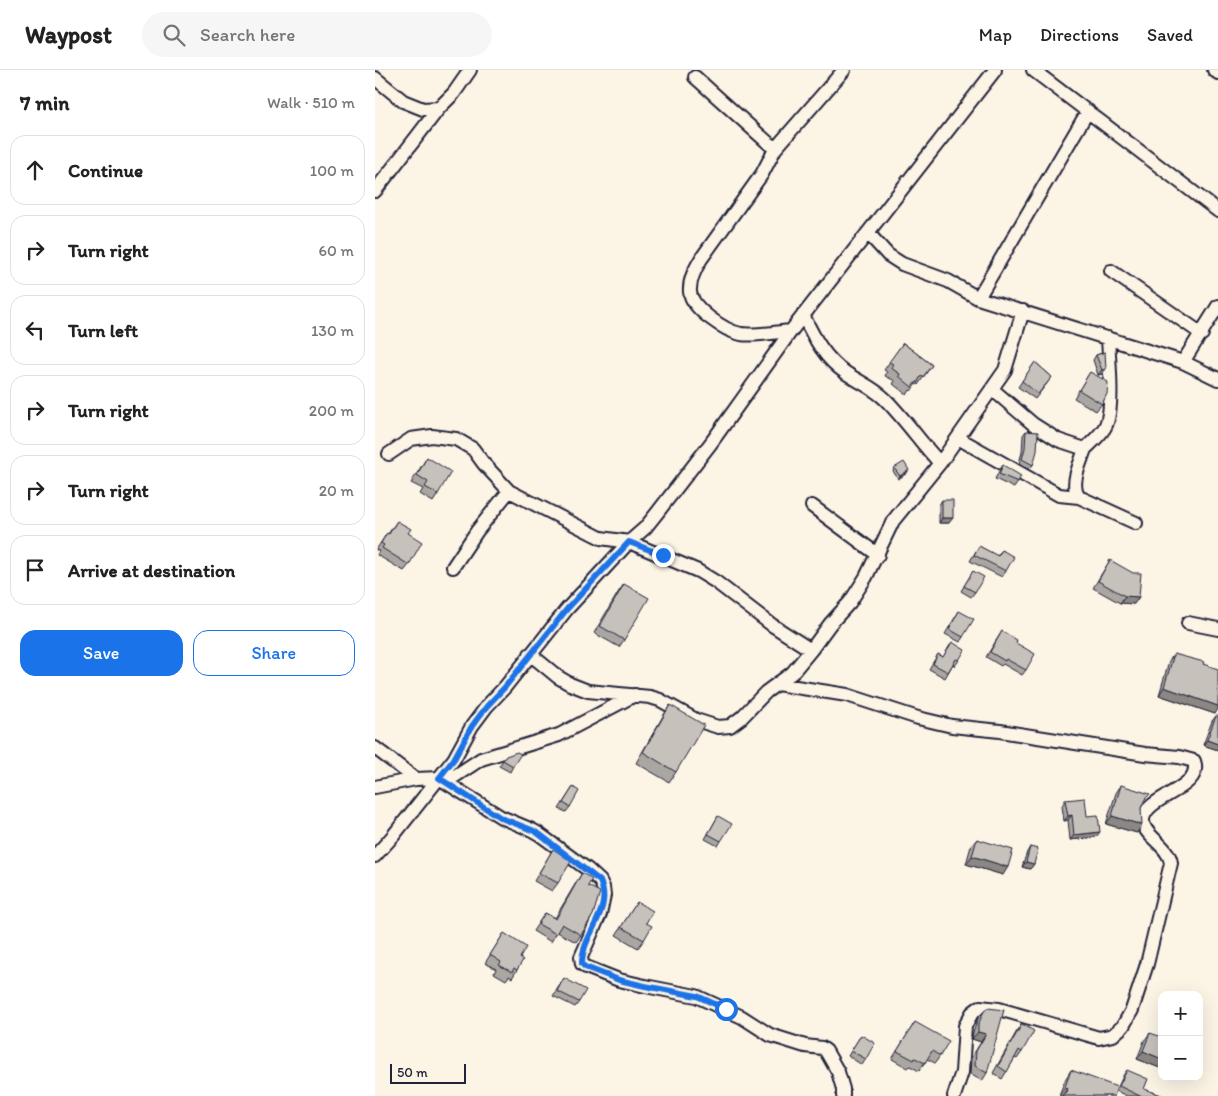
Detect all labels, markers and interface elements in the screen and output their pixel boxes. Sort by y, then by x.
search box [142,12,492,57]
text: Waypost [25,20,112,49]
icon: search [160,21,188,49]
text: Search here [200,23,295,46]
text: Map [979,24,1012,46]
text: Directions [1040,24,1119,46]
text: Saved [1147,24,1193,46]
text: 7 min [20,90,69,115]
text: Walk · 510 m [267,93,355,112]
icon: ahead [21,156,49,184]
text: Continue [68,159,143,182]
text: 100 m [310,161,354,180]
icon: right [21,236,49,264]
text: Turn right [68,239,149,262]
text: 60 m [319,241,354,260]
icon: left [21,316,49,344]
text: Turn left [68,319,138,342]
text: 130 m [311,321,354,340]
icon: right [21,396,49,424]
text: Turn right [68,399,149,422]
text: 200 m [309,401,354,420]
icon: right [21,476,49,504]
text: Turn right [68,479,149,502]
text: 20 m [319,481,354,500]
route end [652,544,675,567]
icon: arrive [21,556,49,584]
text: Arrive at destination [68,559,235,582]
button: Save [20,630,183,676]
button: Share [193,630,355,676]
map controls [1158,991,1203,1081]
button: + [1158,991,1203,1036]
route start [715,998,738,1021]
button: − [1158,1036,1203,1081]
scale bar [390,1061,466,1084]
text: 50 m [397,1064,428,1081]

